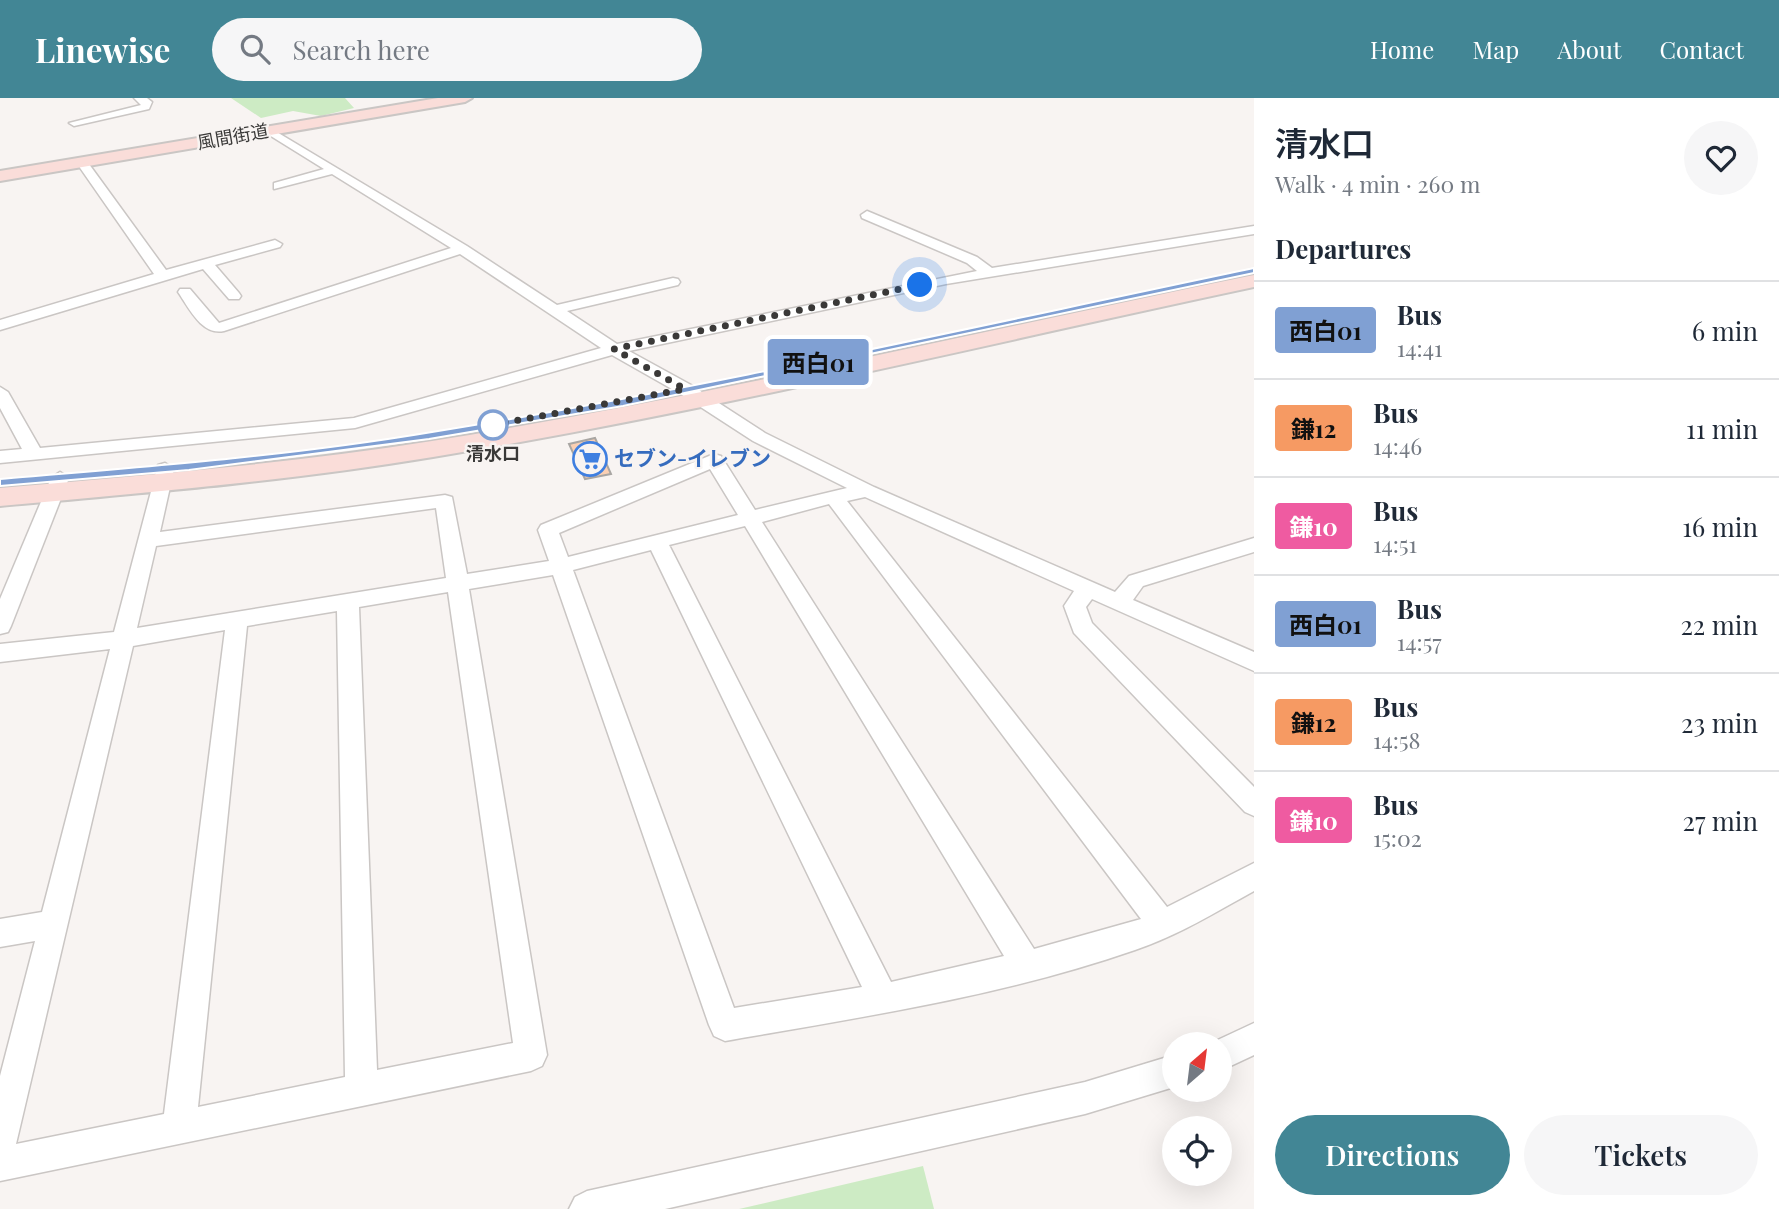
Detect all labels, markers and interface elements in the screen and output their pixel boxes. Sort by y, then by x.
search box [212,18,702,81]
text: Linewise [35,27,170,71]
icon: search [236,30,274,68]
text: Search here [292,32,430,67]
text: Home [1370,33,1434,65]
text: Map [1472,33,1519,65]
text: About [1557,33,1621,65]
text: Contact [1659,33,1744,65]
street label: 風間街道 [195,118,270,154]
text: 清水口 [1275,120,1374,164]
button: heart [1684,121,1758,195]
text: Walk · 4 min · 260 m [1275,168,1480,199]
text: Departures [1275,231,1411,266]
your location [902,267,937,302]
text: Bus [1397,297,1442,332]
text: 6 min [1692,313,1758,348]
text: 西白01 [1289,314,1362,346]
text: 14:41 [1397,332,1443,363]
line badge: 西白01 [769,339,867,385]
text: 西白01 [782,346,854,378]
text: Bus [1373,395,1418,430]
marker: 清水口 [478,410,508,440]
text: 11 min [1686,411,1758,446]
text: 鎌12 [1291,412,1336,444]
text: 14:46 [1373,430,1422,461]
supermarket icon: セブン-イレブン [571,440,609,478]
place label: 清水口 [466,441,520,465]
place label: セブン-イレブン [614,443,771,471]
text: Bus [1373,493,1418,528]
text: 16 min [1682,509,1758,544]
text: 鎌10 [1289,510,1338,542]
text: 14:51 [1373,528,1417,559]
text: Bus [1397,591,1442,626]
text: 22 min [1680,607,1758,642]
text: 西白01 [1289,608,1362,640]
text: 14:57 [1397,626,1442,657]
text: Bus [1373,689,1418,724]
text: 23 min [1681,705,1758,740]
text: 鎌12 [1291,706,1336,738]
text: 14:58 [1373,724,1421,755]
text: Bus [1373,787,1418,822]
text: 27 min [1683,803,1758,838]
text: 鎌10 [1289,804,1338,836]
text: 15:02 [1373,822,1422,853]
north arrow [1162,1032,1232,1102]
map controls [1162,1032,1232,1186]
button: Directions [1275,1115,1510,1195]
button: Tickets [1524,1115,1758,1195]
button: locate [1162,1116,1232,1186]

